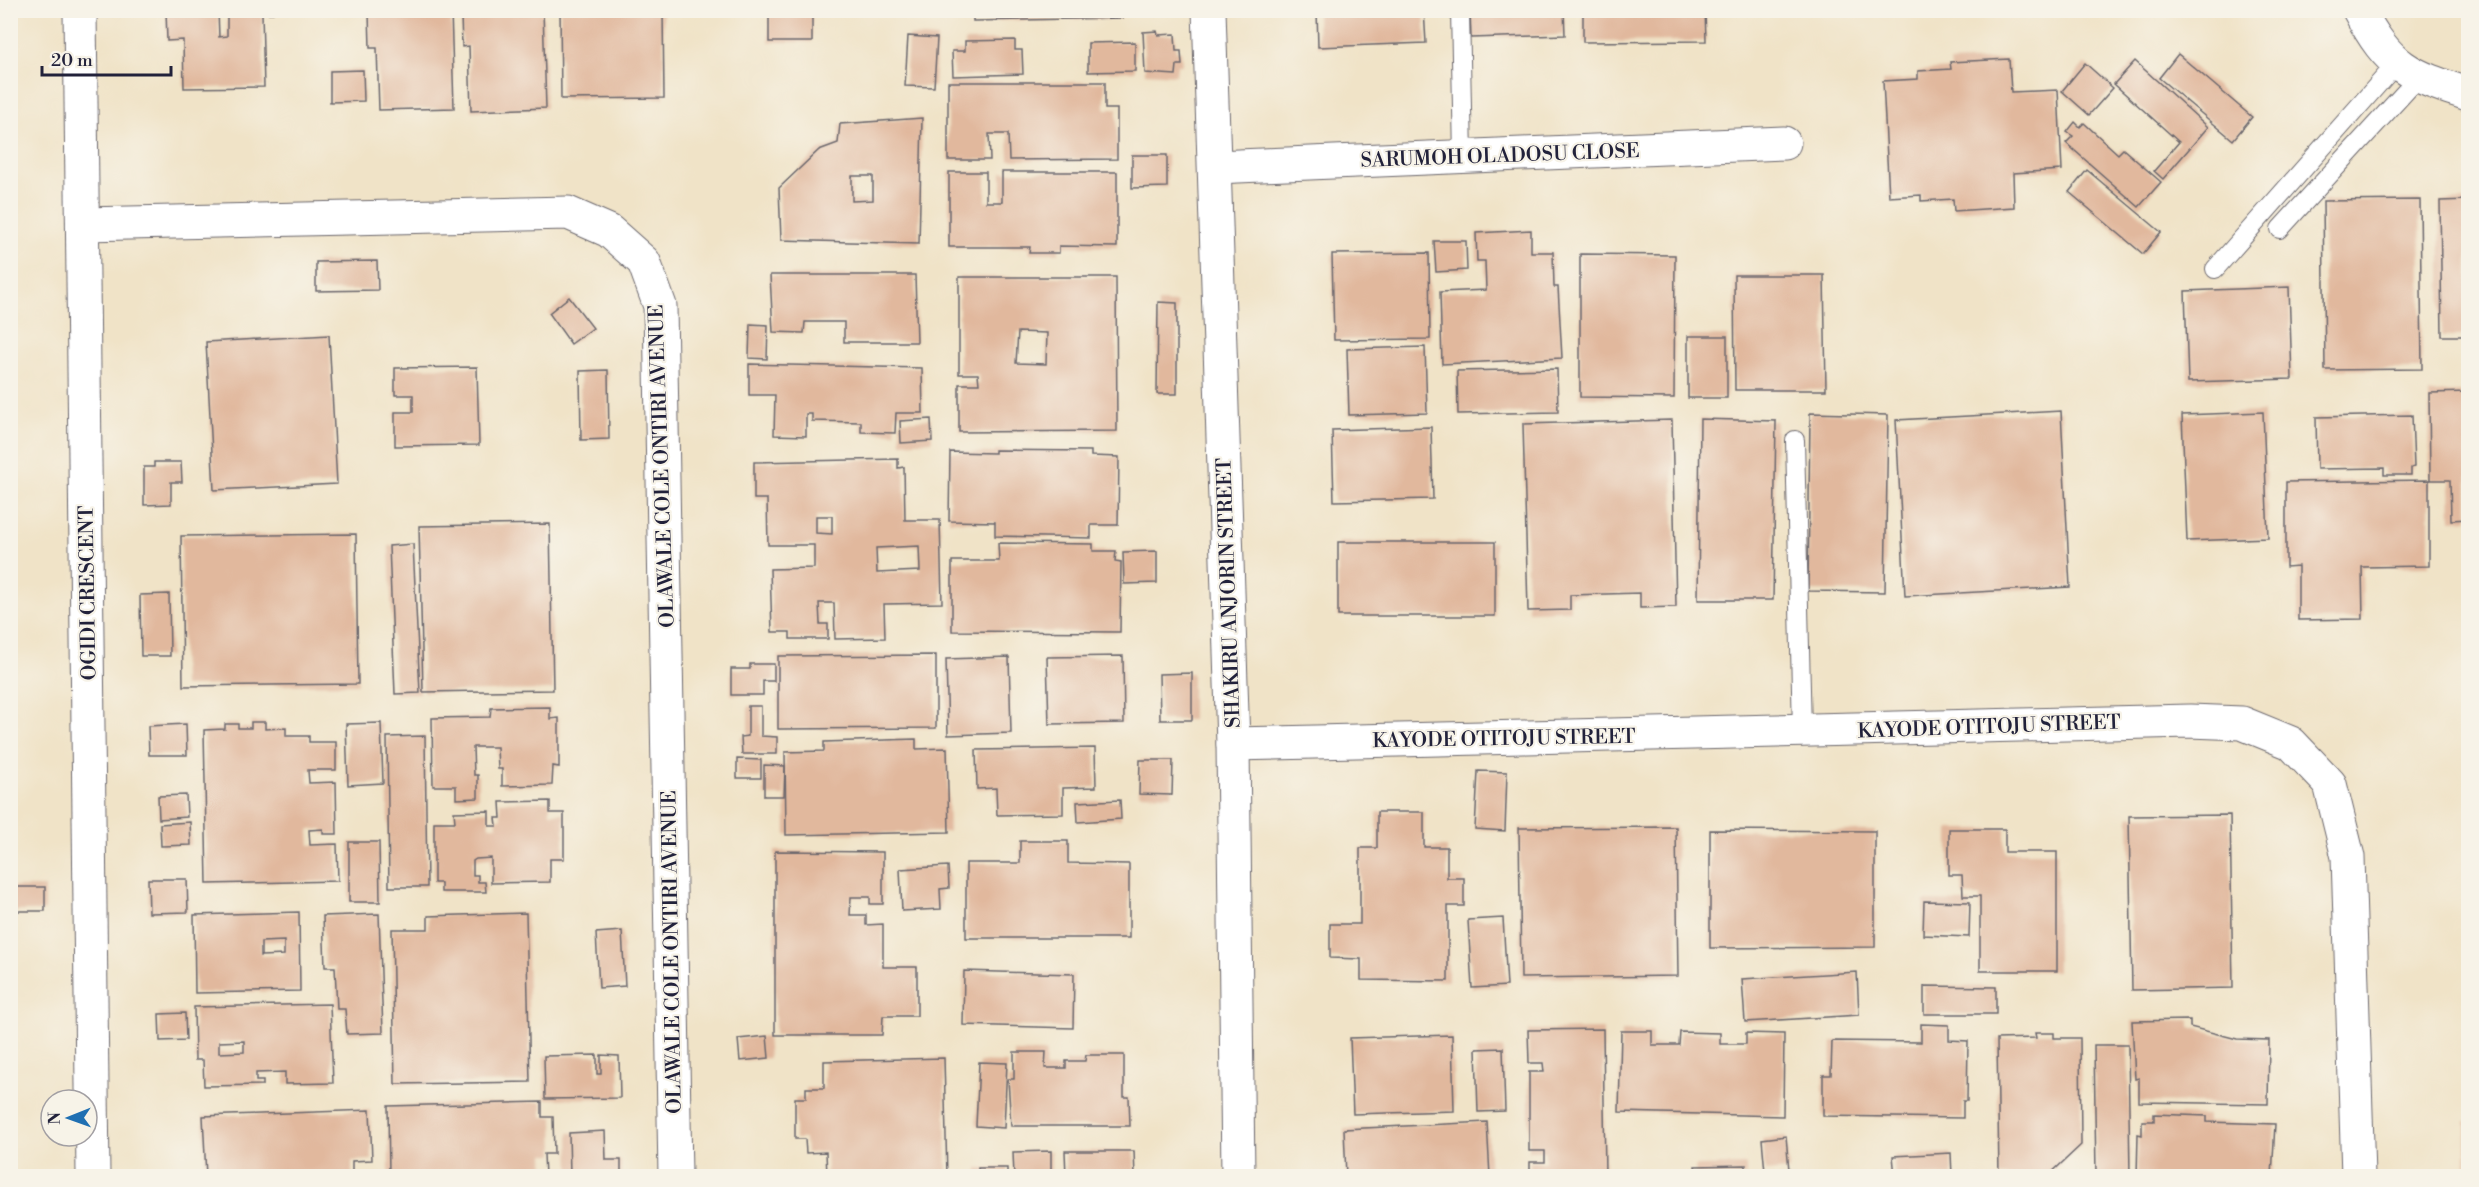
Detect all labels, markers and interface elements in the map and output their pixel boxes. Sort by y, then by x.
scale bar [42,39,171,77]
text: 20 m [51,49,93,72]
street label: SARUMOH OLADOSU CLOSE [1360,139,1640,174]
street label: OLAWALE COLE ONTIRI AVENUE [644,304,681,628]
street label: SHAKIRU ANJORIN STREET [1212,458,1247,728]
street label: OGIDI CRESCENT [74,505,103,681]
street label: KAYODE OTITOJU STREET [1857,710,2121,745]
street label: KAYODE OTITOJU STREET [1372,725,1636,754]
street label: OLAWALE COLE ONTIRI AVENUE [657,790,688,1114]
north arrow [39,1088,99,1148]
text: N [45,1111,65,1125]

